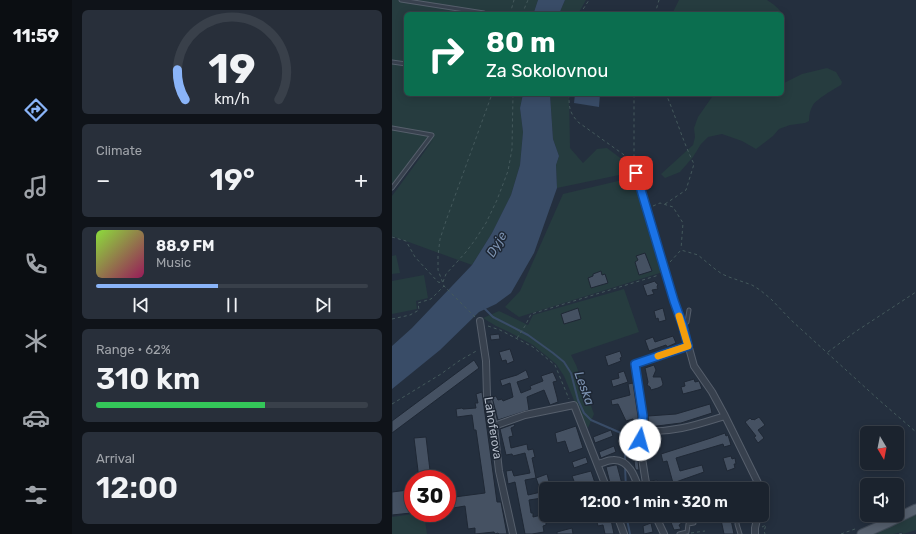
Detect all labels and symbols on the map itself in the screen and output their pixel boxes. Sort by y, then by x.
pin [619,156,653,190]
water label: Dyje [483,229,510,260]
water label: Leska [571,369,598,408]
street label: Lahoferova [481,396,505,460]
position arrow [619,419,661,461]
north arrow [860,426,904,470]
speed limit sign: 30 [404,470,456,522]

